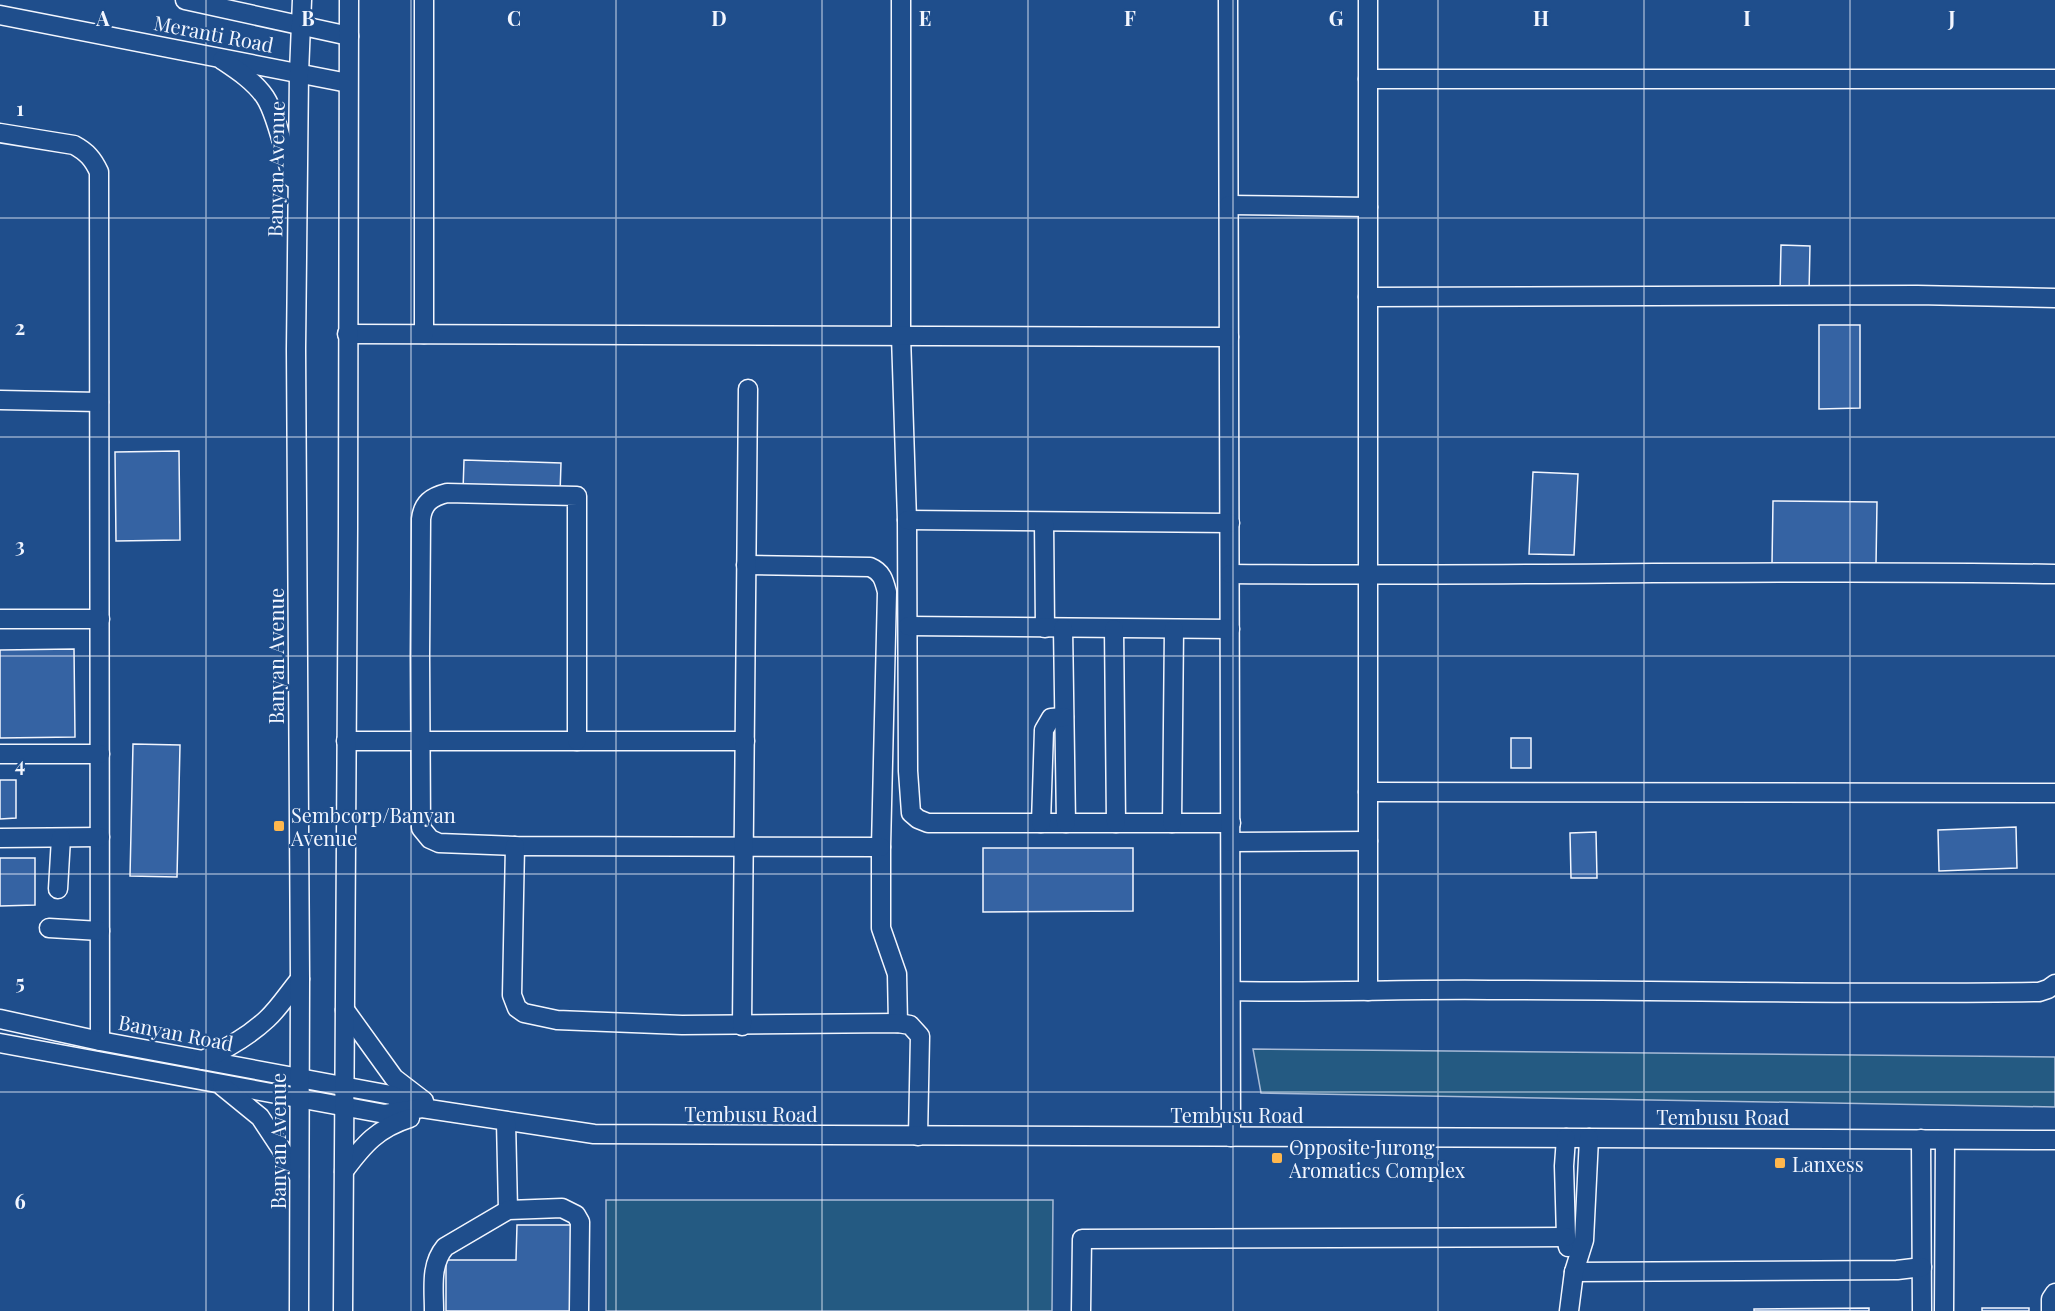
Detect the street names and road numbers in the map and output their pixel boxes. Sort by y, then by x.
street label: Meranti Road [152,8,277,58]
street label: Banyan Avenue [260,101,290,237]
street label: Banyan Avenue [262,588,289,724]
street label: Banyan Road [116,1008,236,1056]
street label: Banyan Avenue [264,1073,291,1209]
street label: Tembusu Road [684,1100,818,1127]
street label: Tembusu Road [1170,1101,1304,1128]
street label: Tembusu Road [1656,1103,1790,1130]

